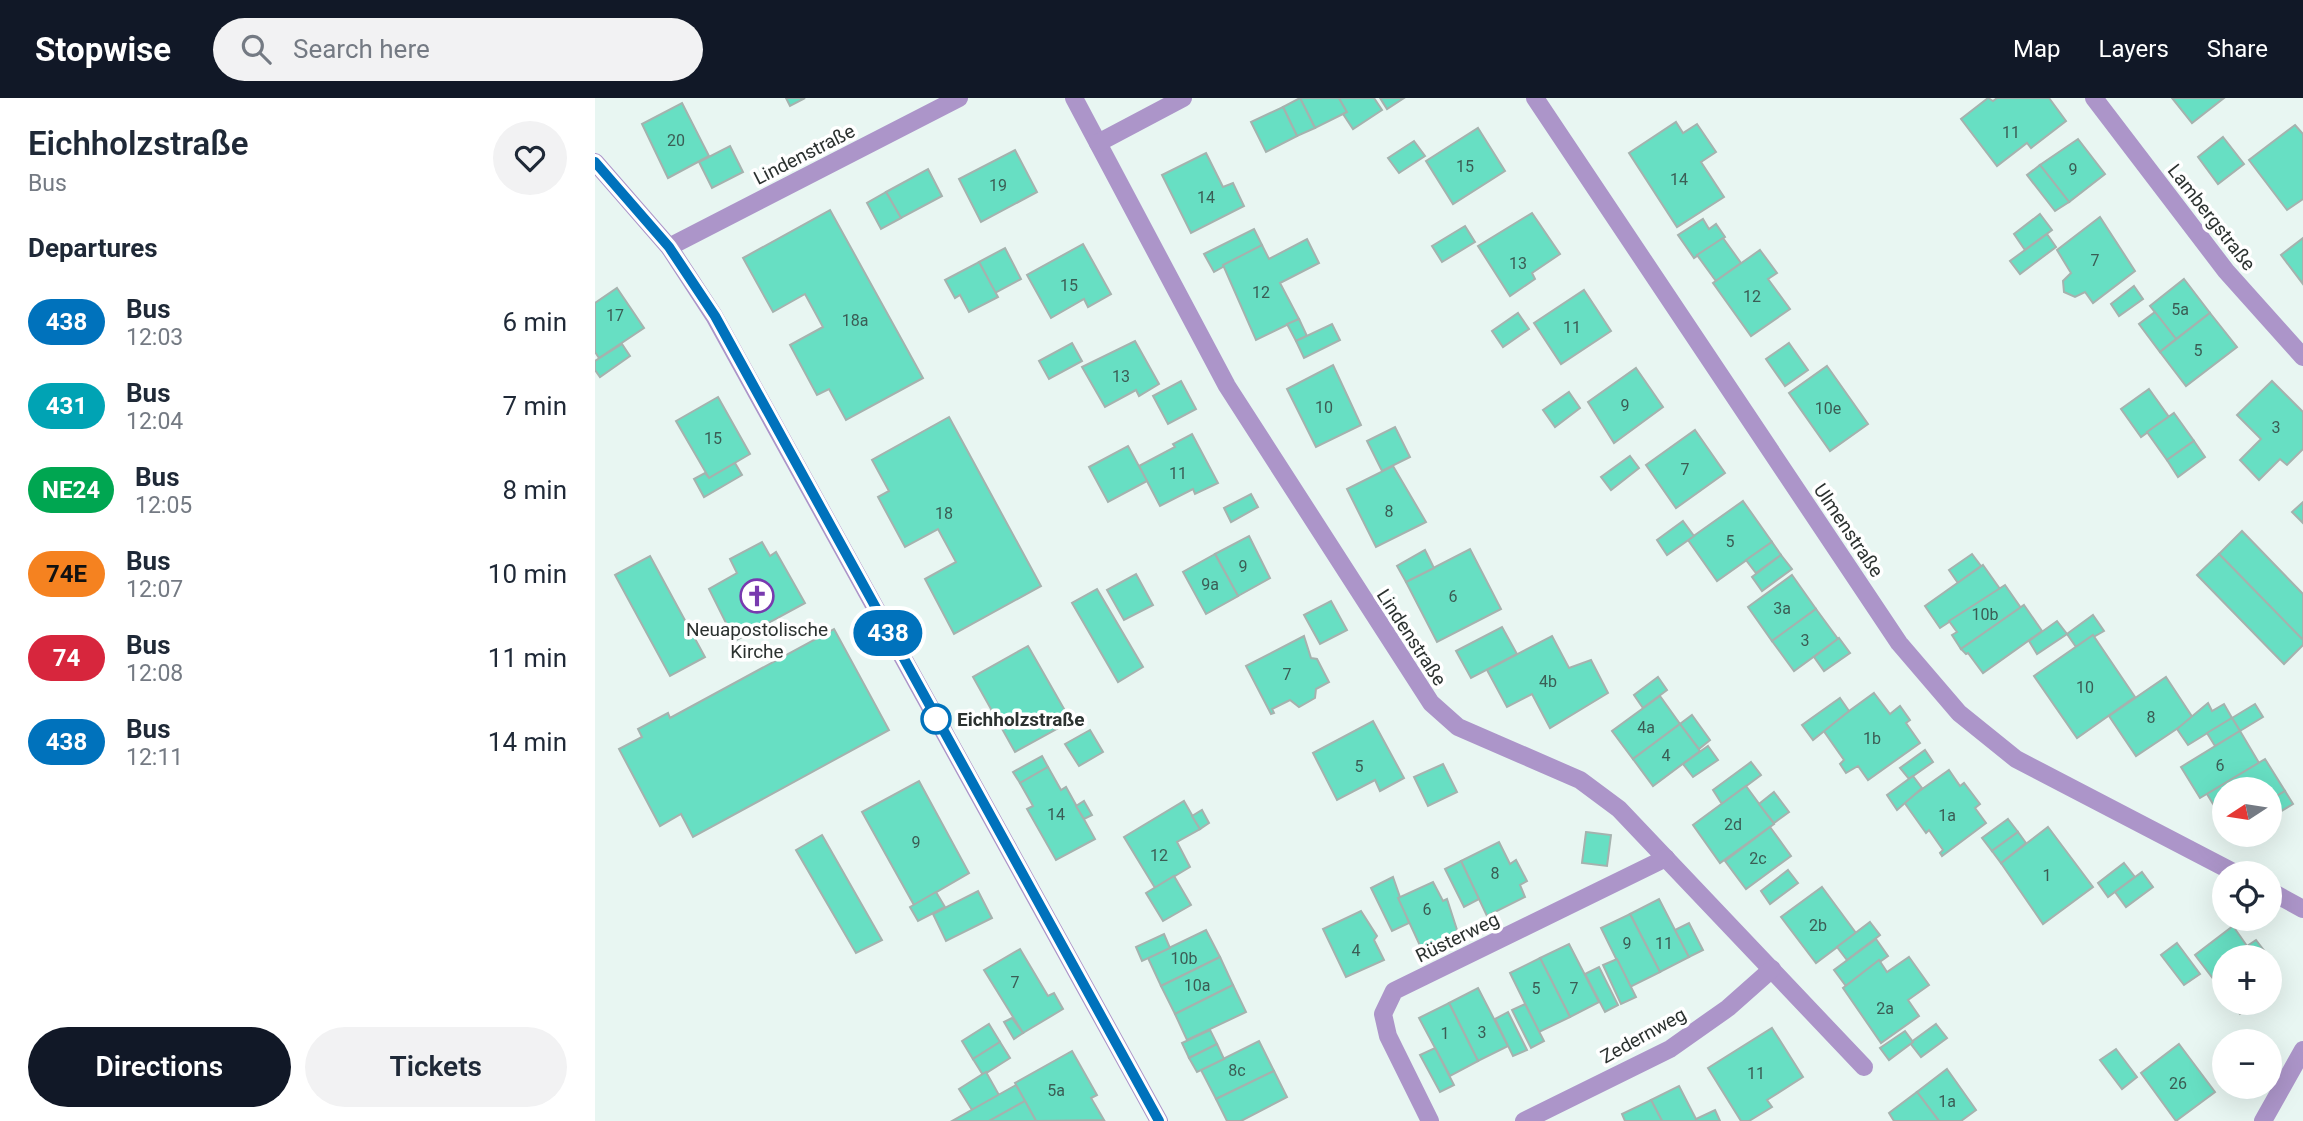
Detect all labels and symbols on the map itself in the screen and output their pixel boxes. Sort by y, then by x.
street label: Lindenstraße [750,119,859,190]
house number: 11 [2002,123,2020,142]
house number: 20 [667,131,685,150]
house number: 15 [1456,157,1474,176]
house number: 9 [2069,160,2078,179]
street label: Lambergstraße [2163,160,2260,275]
house number: 14 [1670,170,1688,189]
house number: 19 [989,176,1007,195]
house number: 14 [1197,188,1215,207]
house number: 7 [2091,251,2100,270]
house number: 13 [1509,254,1527,273]
house number: 15 [1060,276,1078,295]
house number: 12 [1252,283,1270,302]
house number: 12 [1743,287,1761,306]
house number: 5a [2171,300,2189,319]
house number: 17 [606,306,624,325]
house number: 18a [842,311,868,330]
house number: 11 [1563,318,1581,337]
house number: 5 [2194,341,2203,360]
house number: 13 [1112,367,1130,386]
house number: 9 [1621,396,1630,415]
house number: 10 [1315,398,1333,417]
house number: 10e [1815,399,1841,418]
house number: 3 [2272,418,2281,437]
house number: 15 [704,429,722,448]
house number: 7 [1681,460,1690,479]
house number: 11 [1169,464,1187,483]
street label: Ulmenstraße [1809,479,1888,581]
house number: 8 [1385,502,1394,521]
house number: 18 [935,504,953,523]
house number: 5 [1726,532,1735,551]
house number: 9 [1239,557,1248,576]
house number: 9a [1201,575,1219,594]
church icon: Neuapostolische Kirche [738,577,776,615]
street label: Lindenstraße [1372,585,1451,690]
house number: 6 [1449,587,1458,606]
house number: 3a [1773,599,1791,618]
house number: 10b [1972,605,1999,624]
line badge: 438 [848,610,928,656]
place label: Neuapostolische Kirche [686,618,828,663]
house number: 3 [1801,631,1810,650]
house number: 7 [1283,665,1292,684]
house number: 4b [1539,672,1557,691]
house number: 10 [2076,678,2094,697]
marker: Eichholzstraße [921,704,951,734]
place label: Eichholzstraße [957,708,1085,731]
house number: 8 [2147,708,2156,727]
house number: 4a [1637,718,1655,737]
house number: 1b [1863,729,1881,748]
house number: 4 [1662,746,1671,765]
house number: 6 [2216,756,2225,775]
house number: 5 [1355,757,1364,776]
north arrow [2212,777,2282,847]
house number: 14 [1047,805,1065,824]
house number: 1a [1938,806,1956,825]
house number: 2d [1724,815,1742,834]
house number: 9 [912,833,921,852]
house number: 12 [1150,846,1168,865]
house number: 2c [1749,849,1767,868]
house number: 8 [1491,864,1500,883]
house number: 1 [2043,866,2052,885]
house number: 6 [1423,900,1432,919]
street label: Rüsterweg [1412,907,1503,967]
house number: 2b [1809,916,1827,935]
house number: 9 [1623,934,1632,953]
house number: 11 [1655,934,1673,953]
house number: 4 [1352,941,1361,960]
house number: 10b [1171,949,1198,968]
house number: 7 [1011,973,1020,992]
house number: 10a [1184,976,1210,995]
house number: 5 [1532,979,1541,998]
house number: 7 [1570,979,1579,998]
house number: 2a [1876,999,1894,1018]
street label: Zedernweg [1597,1003,1690,1068]
house number: 3 [1478,1023,1487,1042]
house number: 1 [1441,1024,1450,1043]
house number: 8c [1228,1061,1246,1080]
house number: 11 [1747,1064,1765,1083]
house number: 26 [2169,1074,2187,1093]
house number: 5a [1047,1081,1065,1100]
house number: 1a [1938,1092,1956,1111]

